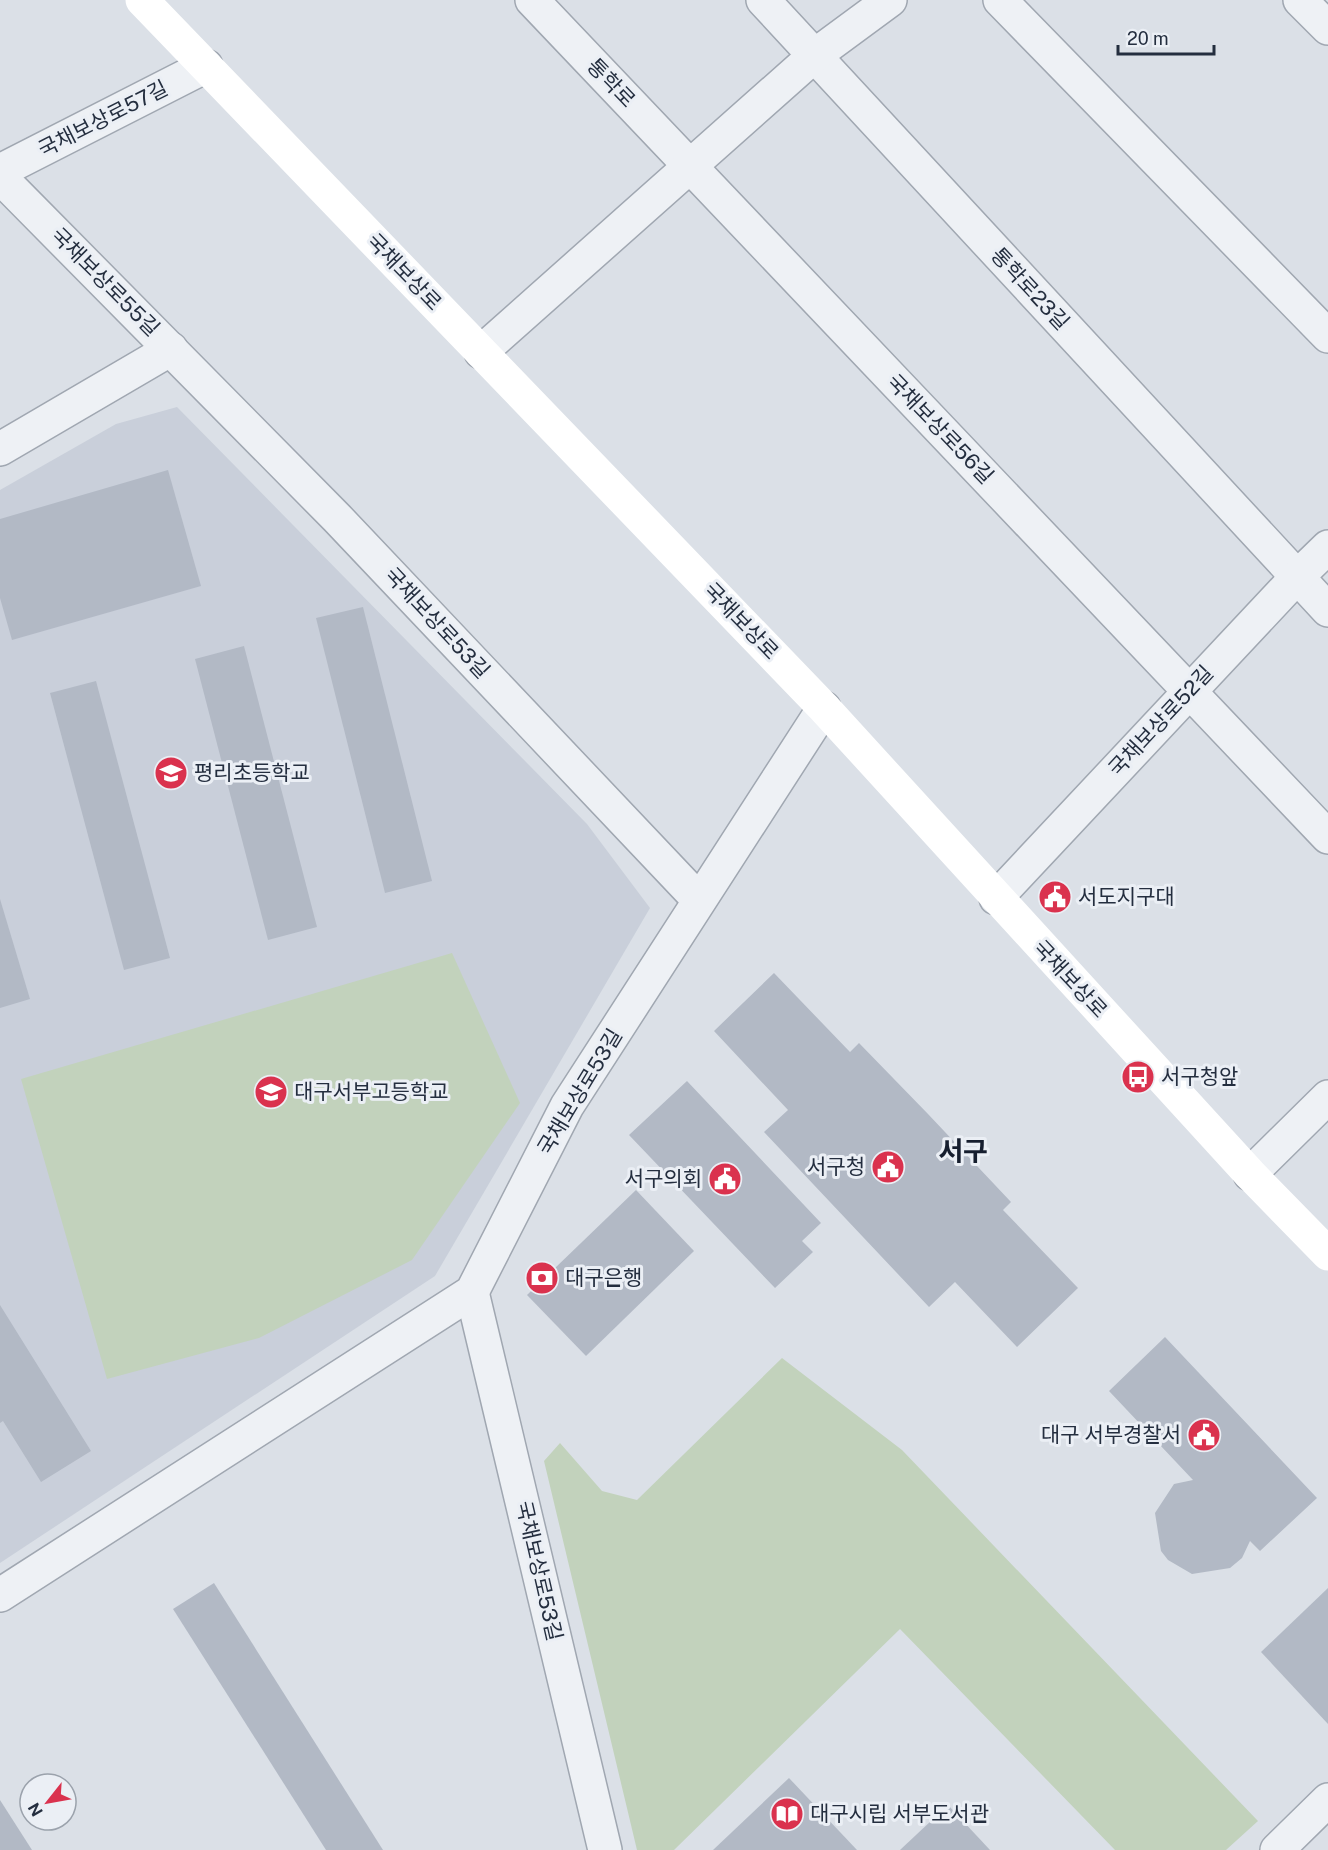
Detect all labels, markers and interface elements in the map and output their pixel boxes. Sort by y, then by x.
scale bar [1118,18,1214,56]
text: 20 m [1127,28,1169,49]
street label: 통학로 [582,53,640,112]
street label: 국채보상로57길 [34,75,172,162]
street label: 국채보상로55길 [46,222,165,341]
street label: 국채보상로 [362,228,447,315]
street label: 통학로23길 [986,242,1075,335]
street label: 국채보상로56길 [882,369,999,489]
street label: 국채보상로53길 [380,562,495,683]
street label: 국채보상로 [699,577,784,664]
street label: 국채보상로52길 [1103,660,1218,781]
school or university icon: 평리초등학교 [153,755,189,791]
place label: 평리초등학교 [194,760,310,785]
public building icon: 서도지구대 [1037,879,1073,915]
place label: 서도지구대 [1078,884,1175,909]
street label: 국채보상로 [1028,935,1112,1023]
street label: 국채보상로53길 [532,1024,627,1159]
bus stop icon: 서구청앞 [1120,1059,1156,1095]
place label: 서구청앞 [1161,1064,1238,1089]
school or university icon: 대구서부고등학교 [253,1074,289,1110]
place label: 대구서부고등학교 [294,1079,449,1104]
district label: 서구 [938,1135,988,1167]
public building icon: 서구청 [870,1149,906,1185]
place label: 서구청 [807,1154,865,1179]
public building icon: 서구의회 [707,1161,743,1197]
place label: 서구의회 [625,1166,702,1191]
bank icon: 대구은행 [524,1260,560,1296]
place label: 대구은행 [565,1265,642,1290]
public building icon: 대구 서부경찰서 [1186,1417,1222,1453]
place label: 대구 서부경찰서 [1041,1422,1181,1447]
street label: 국채보상로53길 [511,1499,568,1643]
north arrow [18,1772,78,1832]
library icon: 대구시립 서부도서관 [769,1796,805,1832]
text: N [24,1799,47,1820]
place label: 대구시립 서부도서관 [810,1801,989,1826]

